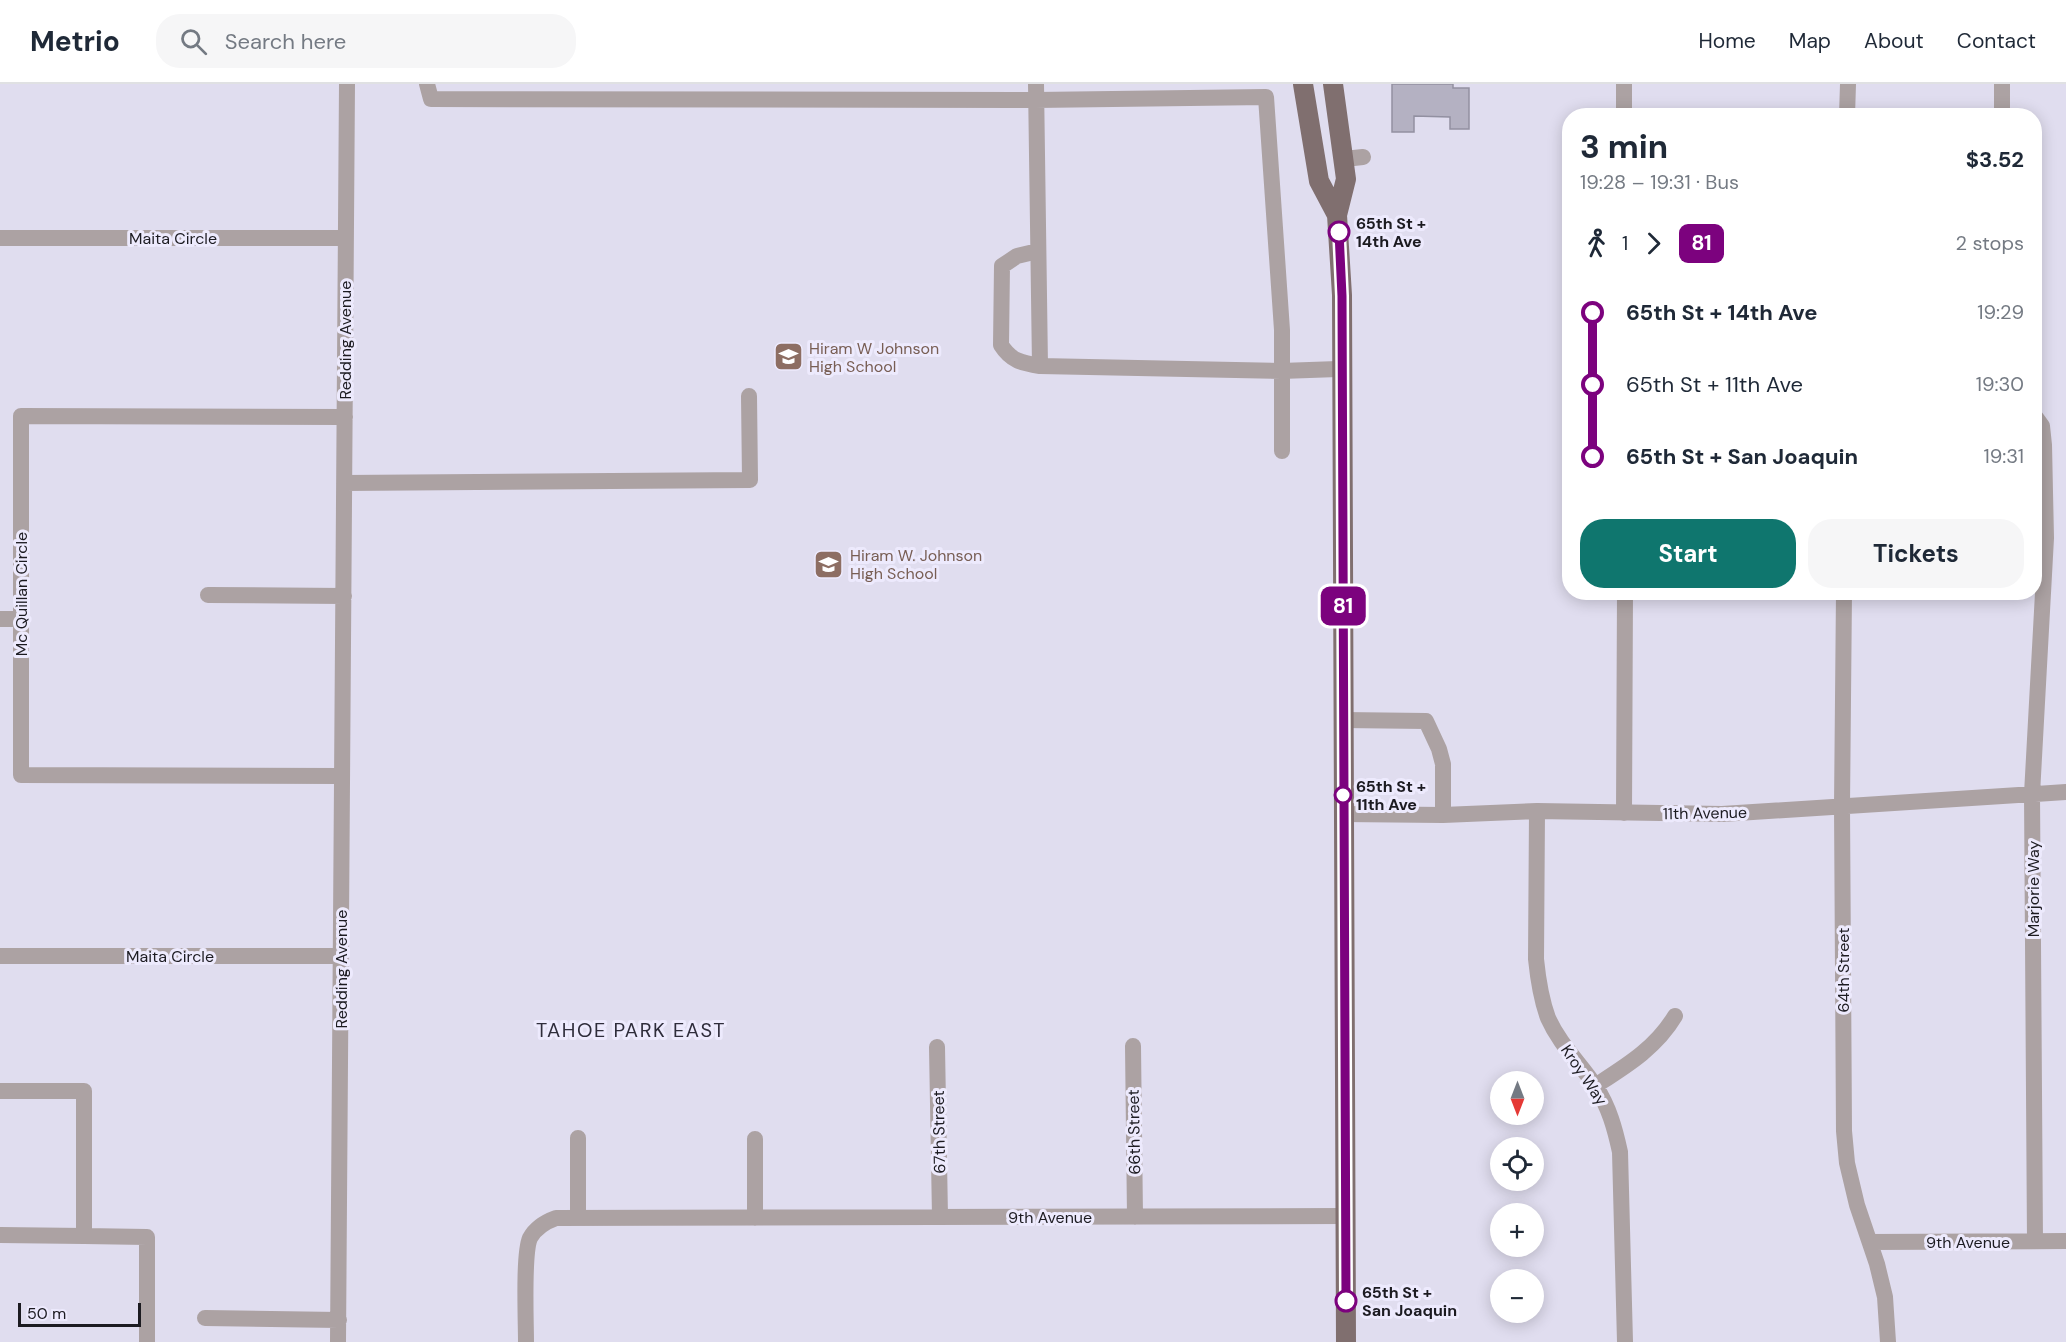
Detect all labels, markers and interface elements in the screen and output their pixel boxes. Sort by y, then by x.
search box [156,14,576,68]
text: Metrio [30,23,120,60]
icon: search [177,25,210,58]
text: Search here [225,27,346,56]
text: Home [1698,27,1756,55]
text: Map [1789,27,1831,55]
text: About [1864,27,1924,55]
text: Contact [1957,27,2036,55]
text: 3 min [1580,125,1668,168]
text: $3.52 [1966,145,2024,174]
text: 19:28 – 19:31 · Bus [1580,169,1739,195]
place label: 65th St + 14th Ave [1356,213,1426,252]
marker: 65th St + 14th Ave [1328,221,1350,243]
icon: walk [1580,227,1613,260]
icon: forward [1637,227,1670,260]
street label: Maita Circle [129,228,217,249]
text: 81 [1691,229,1712,257]
text: 1 [1622,230,1628,256]
text: 2 stops [1956,230,2024,256]
street label: Redding Avenue [335,281,356,399]
text: 65th St + 14th Ave [1626,298,1818,327]
text: 19:29 [1977,299,2024,325]
place label: Hiram W Johnson High School [809,338,939,377]
school or university icon: Hiram W Johnson High School [772,341,804,373]
text: 65th St + 11th Ave [1626,370,1803,399]
text: 19:30 [1976,371,2024,397]
text: 65th St + San Joaquin [1626,442,1858,471]
text: 19:31 [1983,443,2024,469]
button: Start [1580,519,1796,588]
button: Tickets [1808,519,2024,588]
street label: Mc Quillan Circle [11,532,32,656]
place label: Hiram W. Johnson High School [850,545,982,584]
school or university icon: Hiram W. Johnson High School [813,548,845,580]
line badge: 81 [1316,586,1370,626]
text: 81 [1333,592,1353,620]
place label: 65th St + 11th Ave [1356,776,1426,815]
marker: 65th St + 11th Ave [1334,786,1352,804]
street label: 11th Avenue [1663,802,1747,824]
street label: Marjorie Way [2023,841,2044,937]
street label: Redding Avenue [331,910,352,1028]
street label: 64th Street [1833,928,1854,1012]
street label: Maita Circle [126,946,214,967]
district label: TAHOE PARK EAST [536,1017,726,1043]
street label: Kroy Way [1556,1041,1612,1110]
north arrow [1490,1071,1544,1125]
map controls [1490,1071,1544,1323]
street label: 66th Street [1123,1089,1145,1175]
street label: 67th Street [928,1090,950,1174]
button: locate [1490,1137,1544,1191]
button: + [1490,1203,1544,1257]
street label: 9th Avenue [1008,1207,1092,1228]
street label: 9th Avenue [1926,1232,2010,1253]
button: − [1490,1269,1544,1323]
place label: 65th St + San Joaquin [1362,1282,1457,1321]
marker: 65th St + San Joaquin [1335,1290,1357,1312]
scale bar [18,1300,141,1328]
text: 50 m [27,1303,66,1324]

